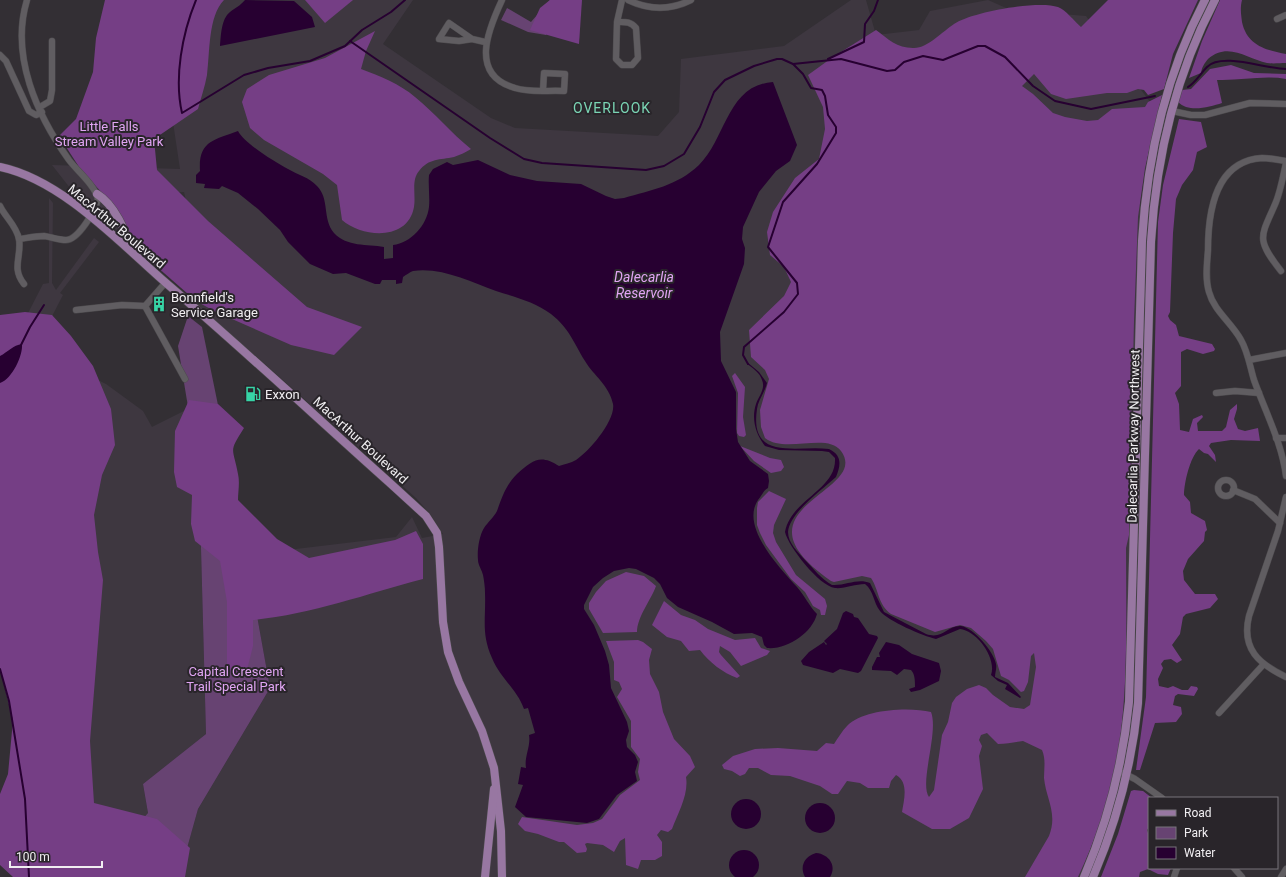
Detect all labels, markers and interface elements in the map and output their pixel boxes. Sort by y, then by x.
district label: OVERLOOK [573,100,651,116]
park label: Little Falls Stream Valley Park [55,119,164,149]
street label: MacArthur Boulevard [65,181,168,271]
water label: Dalecarlia Reservoir [614,269,674,301]
place label: Bonnfield's Service Garage [171,290,258,320]
building icon: Bonnfield's Service Garage [150,295,168,313]
street label: Dalecarlia Parkway Northwest [1124,349,1143,523]
fuel station icon: Exxon [244,385,262,403]
place label: Exxon [265,387,300,402]
street label: MacArthur Boulevard [310,394,411,487]
park label: Capital Crescent Trail Special Park [186,664,286,694]
legend [1148,797,1278,869]
text: Road [1184,806,1212,820]
text: Park [1184,826,1209,840]
scale bar [10,843,102,869]
text: Water [1184,846,1215,860]
text: 100 m [16,850,50,864]

